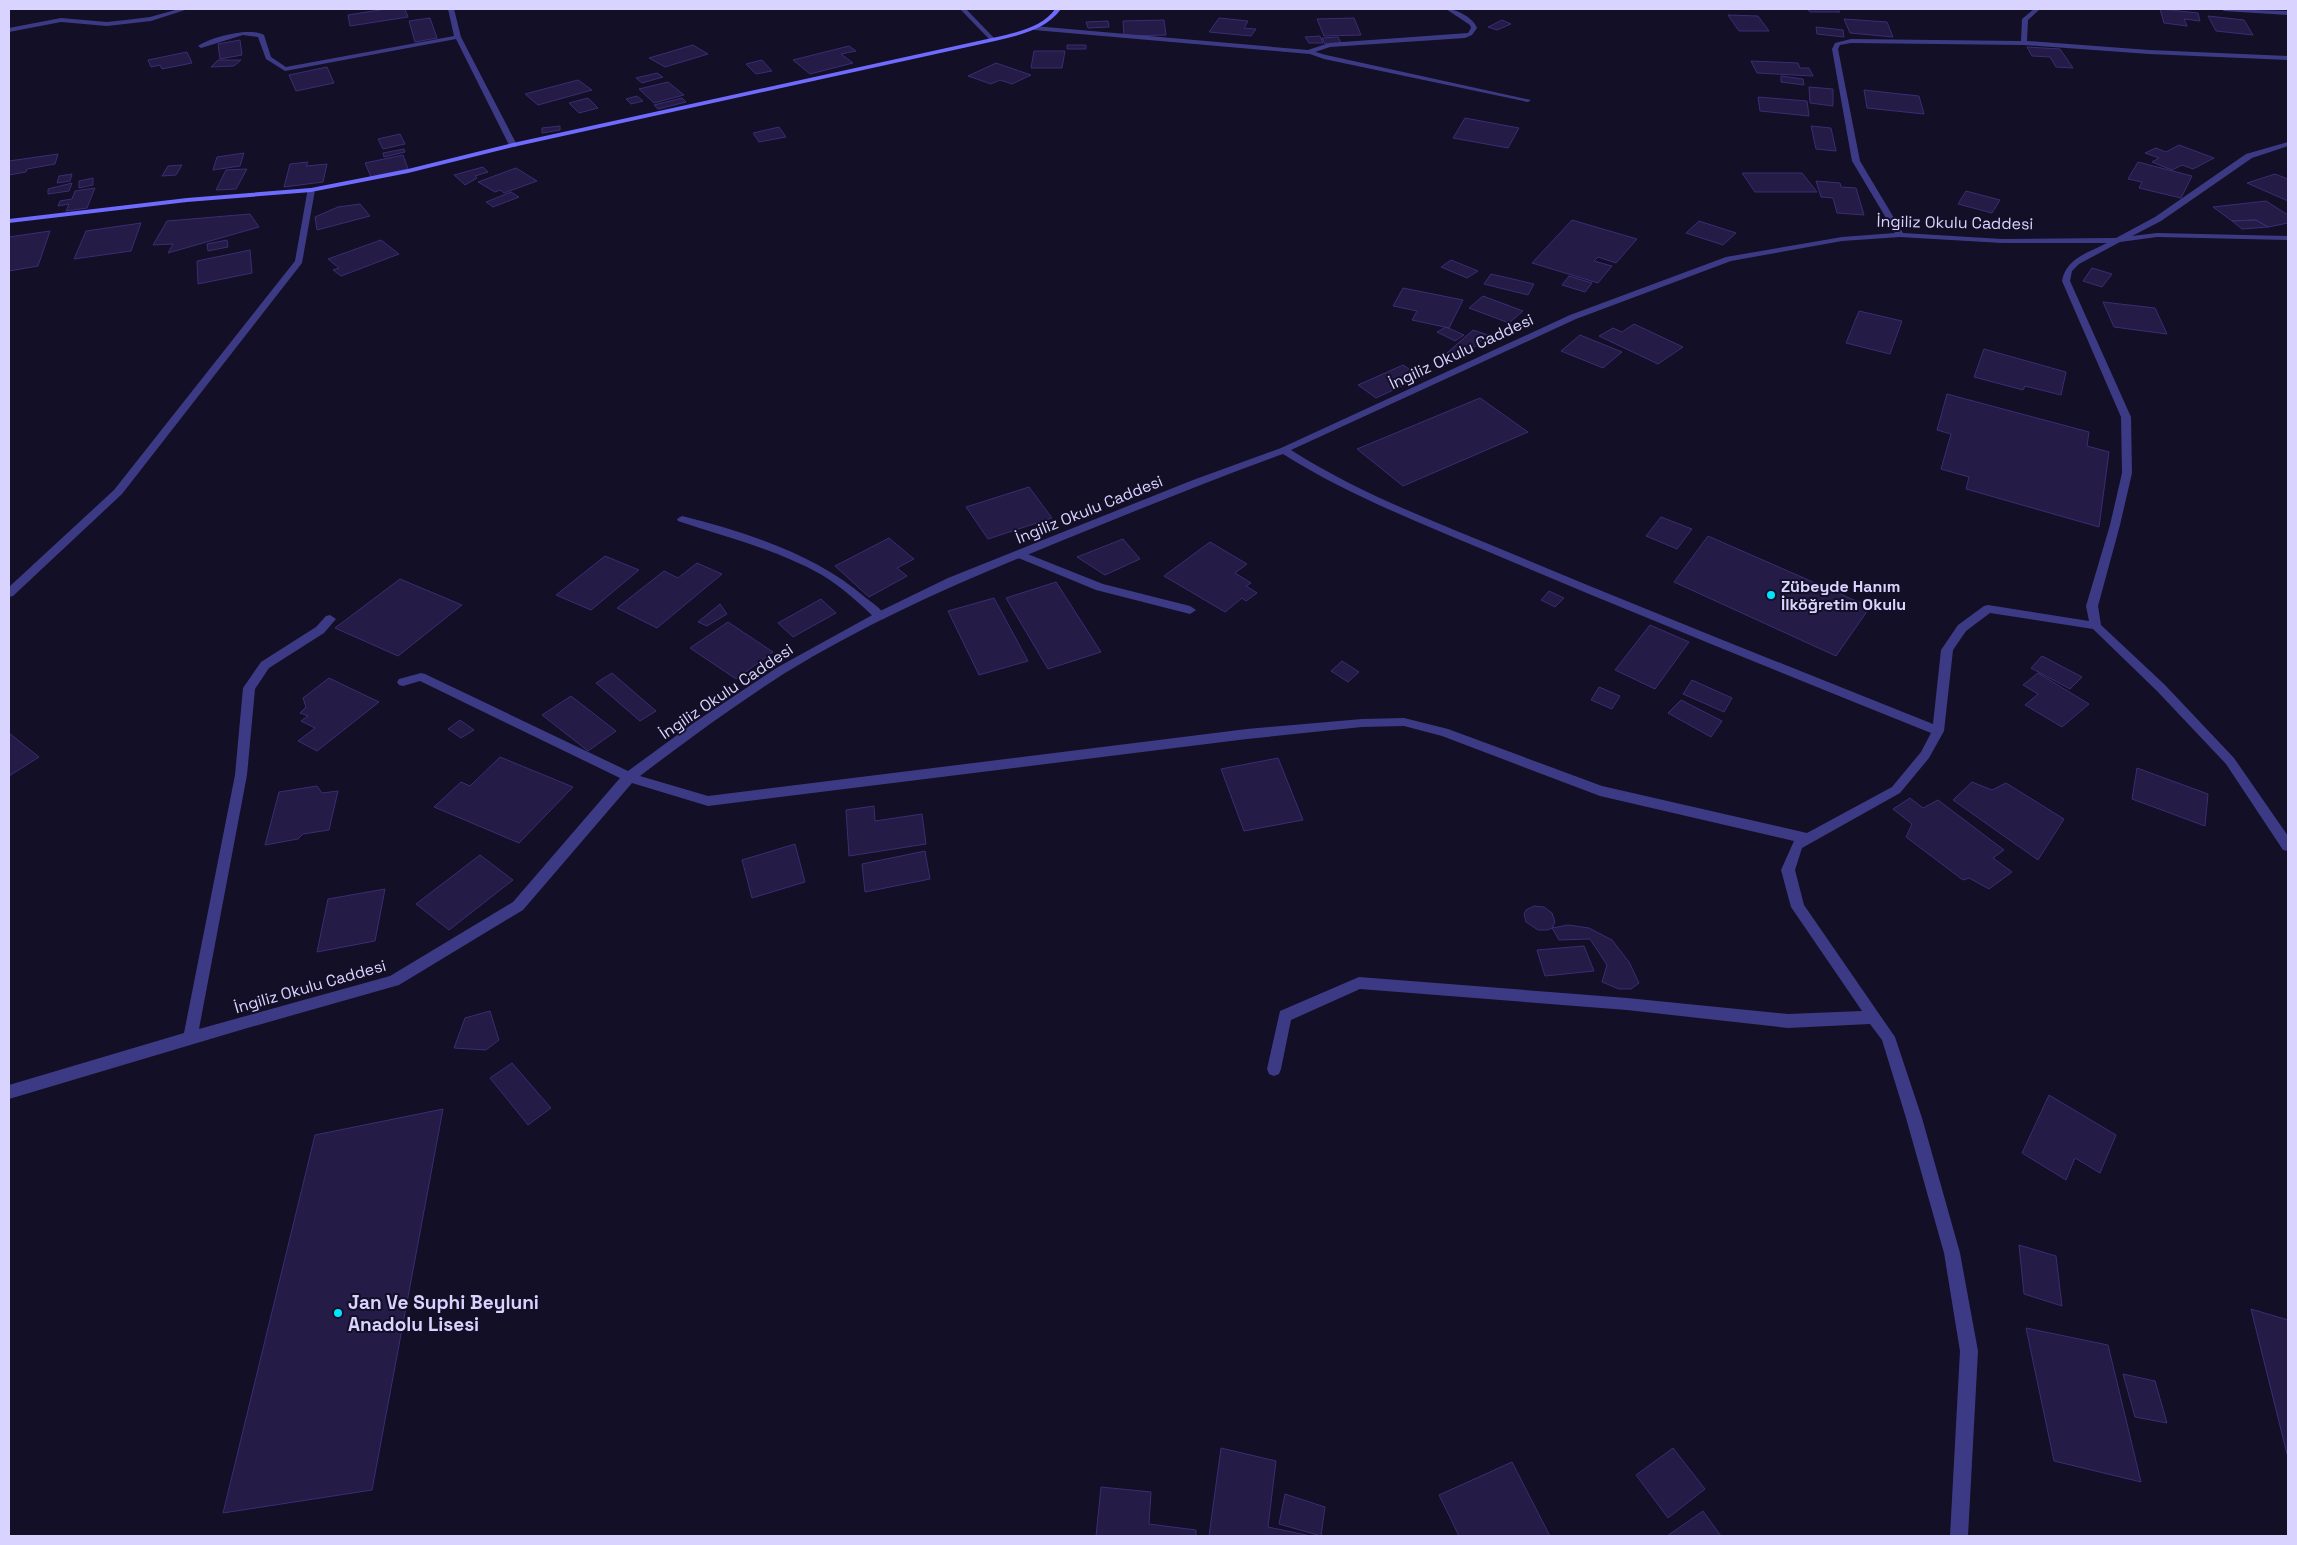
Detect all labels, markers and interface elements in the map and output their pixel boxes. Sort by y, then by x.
street label: İngiliz Okulu Caddesi [1876,211,2034,234]
street label: İngiliz Okulu Caddesi [1386,309,1537,394]
street label: İngiliz Okulu Caddesi [1013,470,1166,549]
place label: Zübeyde Hanım İlköğretim Okulu [1781,576,1906,615]
marker: Zübeyde Hanım İlköğretim Okulu [1765,589,1777,601]
street label: İngiliz Okulu Caddesi [655,639,797,744]
street label: İngiliz Okulu Caddesi [232,955,388,1018]
place label: Jan Ve Suphi Beyluni Anadolu Lisesi [348,1290,539,1337]
marker: Jan Ve Suphi Beyluni Anadolu Lisesi [332,1307,344,1319]

